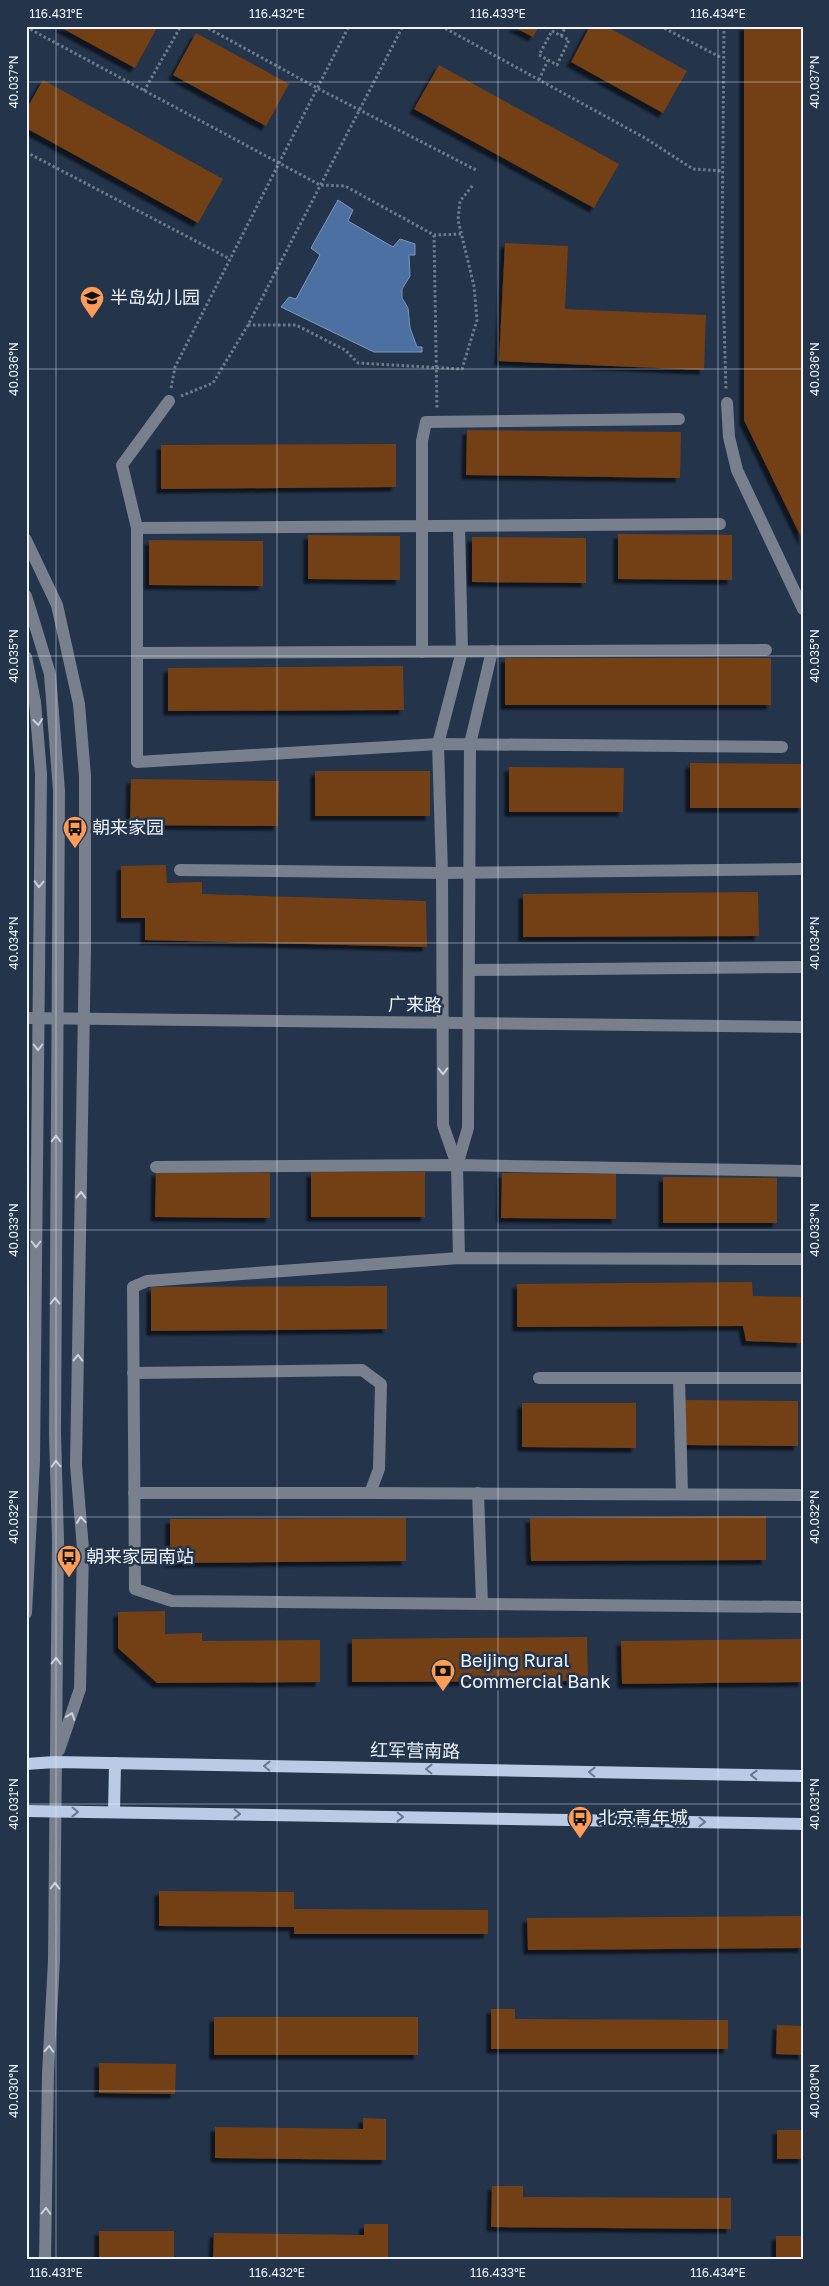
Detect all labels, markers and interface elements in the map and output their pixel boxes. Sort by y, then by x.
text: 116.431°E [29,6,83,21]
text: 116.432°E [249,6,305,21]
text: 116.433°E [470,6,526,21]
text: 116.434°E [690,6,746,21]
text: 40.037°N [6,56,21,108]
text: 40.037°N [807,56,822,108]
school or university icon: 半岛幼儿园 [79,285,105,319]
place label: 半岛幼儿园 [110,286,200,308]
text: 40.036°N [6,342,21,396]
text: 40.036°N [807,342,822,396]
text: 40.035°N [6,629,21,683]
text: 40.035°N [807,629,822,683]
one-way arrow [32,718,43,726]
bus stop icon: 朝来家园 [62,815,88,849]
place label: 朝来家园 [92,816,164,838]
one-way arrow [34,880,45,888]
text: 40.034°N [6,916,21,970]
text: 40.034°N [807,916,822,970]
street label: 广来路 [388,993,442,1015]
one-way arrow [33,1043,43,1051]
one-way arrow [437,1068,448,1076]
one-way arrow [51,1134,61,1142]
one-way arrow [75,1191,86,1199]
text: 40.033°N [6,1203,21,1257]
text: 40.033°N [807,1203,822,1257]
one-way arrow [31,1240,41,1248]
one-way arrow [50,1297,60,1304]
one-way arrow [73,1354,83,1362]
one-way arrow [50,1459,61,1467]
text: 40.032°N [6,1490,21,1544]
text: 40.032°N [807,1490,822,1544]
one-way arrow [76,1516,87,1524]
bus stop icon: 朝来家园南站 [56,1544,82,1578]
place label: 朝来家园南站 [86,1545,194,1567]
place label: Beijing Rural Commercial Bank [460,1649,611,1692]
one-way arrow [51,1657,61,1664]
bank icon: Beijing Rural Commercial Bank [430,1658,456,1692]
one-way arrow [65,1712,75,1721]
street label: 红军营南路 [370,1738,460,1762]
one-way arrow [262,1761,270,1771]
one-way arrow [425,1764,432,1774]
one-way arrow [587,1767,595,1777]
one-way arrow [750,1770,758,1780]
text: 40.031°N [6,1778,21,1830]
text: 40.031°N [807,1778,822,1830]
bus stop icon: 北京青年城 [567,1805,593,1839]
place label: 北京青年城 [598,1806,688,1828]
one-way arrow [72,1807,79,1817]
one-way arrow [234,1809,242,1820]
one-way arrow [396,1812,404,1822]
one-way arrow [699,1817,707,1827]
one-way arrow [49,1882,60,1890]
one-way arrow [43,2044,54,2052]
text: 40.030°N [6,2064,21,2118]
text: 40.030°N [807,2064,822,2118]
one-way arrow [41,2207,51,2214]
text: 116.431°E [29,2265,83,2280]
text: 116.432°E [249,2265,305,2280]
text: 116.433°E [470,2265,526,2280]
text: 116.434°E [690,2265,746,2280]

